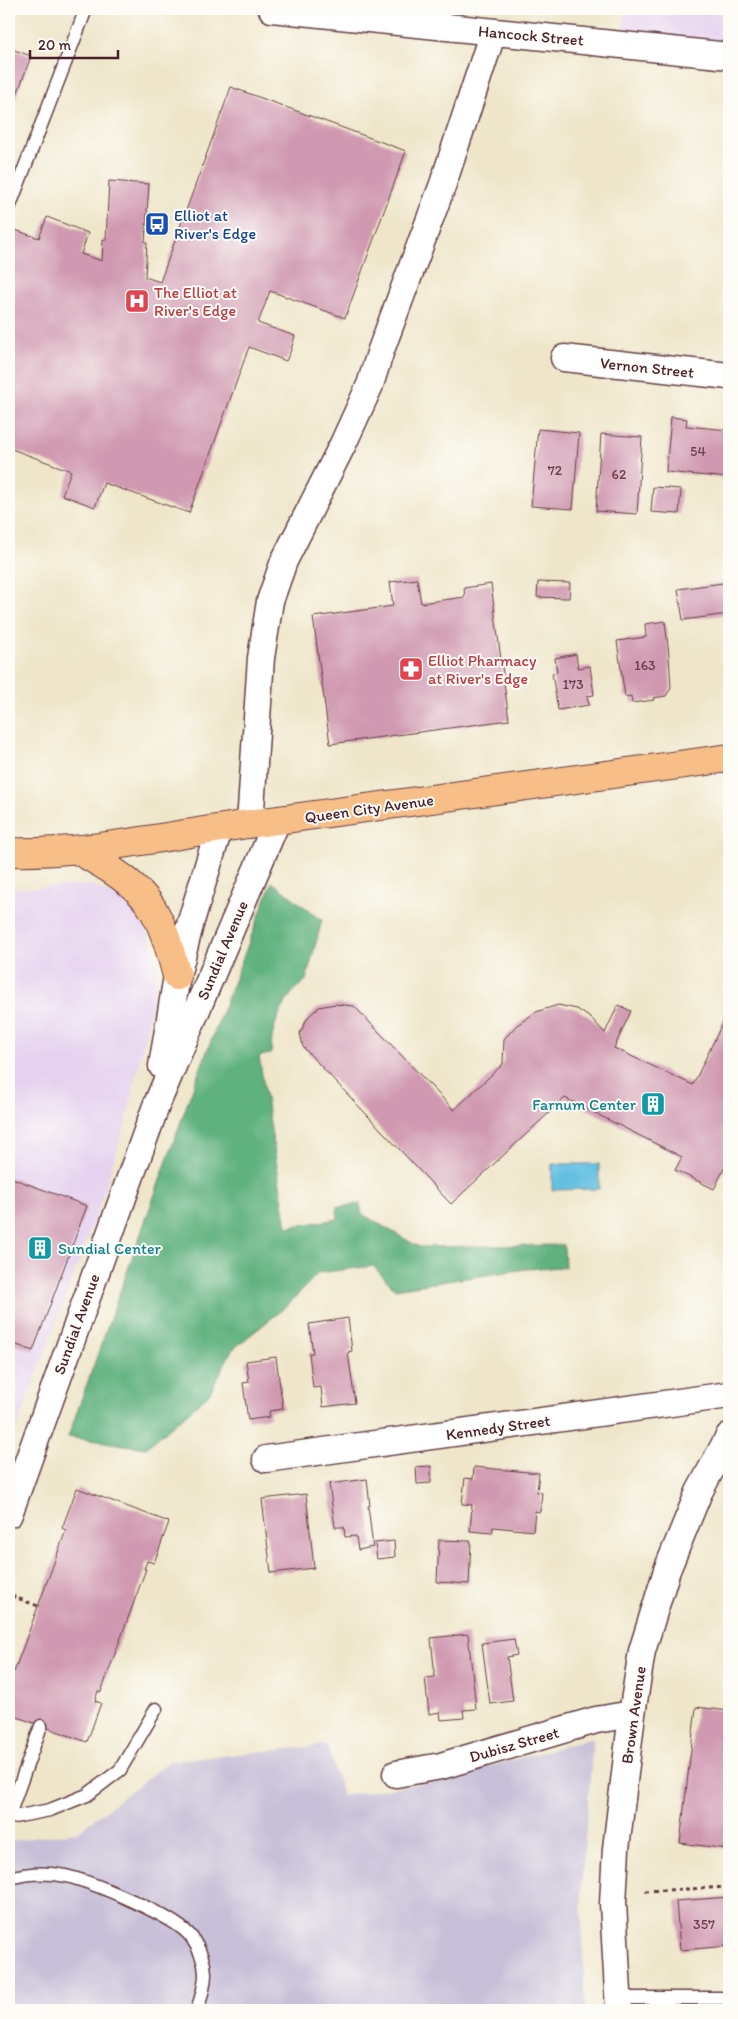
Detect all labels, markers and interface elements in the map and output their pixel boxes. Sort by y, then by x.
street label: Hancock Street [477,21,584,50]
scale bar [30,28,118,60]
text: 20 m [38,36,72,54]
place label: Elliot at River's Edge [174,206,256,243]
bus stop icon: Elliot at River's Edge [144,211,170,237]
place label: The Elliot at River's Edge [154,283,237,320]
hospital icon: The Elliot at River's Edge [124,288,150,314]
street label: Vernon Street [599,353,695,382]
house number: 54 [690,443,706,460]
house number: 72 [548,462,563,479]
house number: 62 [612,466,627,483]
place label: Elliot Pharmacy at River's Edge [428,651,537,688]
pharmacy icon: Elliot Pharmacy at River's Edge [398,656,424,682]
house number: 163 [634,657,656,674]
house number: 173 [562,676,584,693]
street label: Queen City Avenue [303,790,435,827]
street label: Sundial Avenue [193,897,252,1003]
building icon: Farnum Center [640,1091,666,1117]
place label: Farnum Center [532,1095,637,1114]
building icon: Sundial Center [27,1235,53,1261]
place label: Sundial Center [58,1239,162,1258]
street label: Sundial Avenue [49,1271,104,1377]
street label: Kennedy Street [445,1411,552,1444]
street label: Brown Avenue [617,1665,650,1765]
street label: Dubisz Street [467,1723,561,1766]
house number: 357 [693,1916,715,1933]

